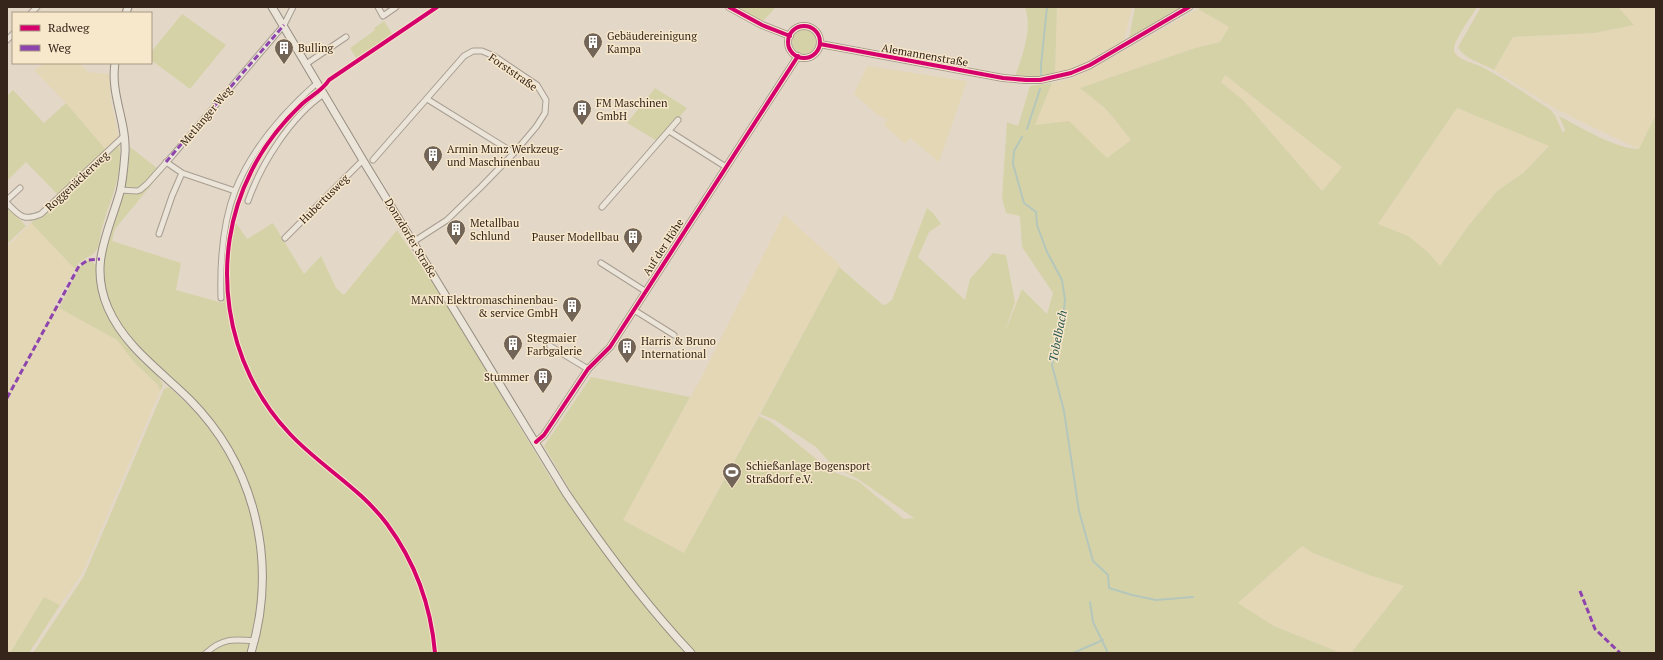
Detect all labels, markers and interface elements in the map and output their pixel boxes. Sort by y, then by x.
legend [12,12,152,64]
text: Radweg [48,20,90,35]
place label: Gebäudereinigung Kampa [607,29,697,56]
building icon: Gebäudereinigung Kampa [582,31,604,59]
building icon: Bulling [273,37,295,65]
text: Weg [48,40,71,55]
street label: Alemannenstraße [881,40,970,70]
place label: Bulling [298,41,334,55]
street label: Forststraße [486,50,540,94]
street label: Metlanger Weg [177,83,235,149]
place label: FM Maschinen GmbH [596,96,668,123]
building icon: FM Maschinen GmbH [571,98,593,126]
place label: Armin Munz Werkzeug- und Maschinenbau [447,142,564,169]
building icon: Armin Munz Werkzeug- und Maschinenbau [422,144,444,172]
street label: Roggenäckerweg [42,148,112,214]
street label: Hubertusweg [296,171,352,227]
street label: Donzdorfer Straße [382,196,441,281]
place label: Metallbau Schlund [470,216,520,243]
street label: Auf der Höhe [639,216,687,278]
building icon: Metallbau Schlund [445,218,467,246]
building icon: Pauser Modellbau [622,226,644,254]
place label: Pauser Modellbau [532,230,620,244]
place label: MANN Elektromaschinenbau- & service GmbH [411,293,558,320]
building icon: MANN Elektromaschinenbau- & service GmbH [561,295,583,323]
water label: Tobelbach [1045,309,1070,363]
place label: Stegmaier Farbgalerie [527,331,582,358]
building icon: Stegmaier Farbgalerie [502,333,524,361]
place label: Harris & Bruno International [641,334,716,361]
building icon: Harris & Bruno International [616,336,638,364]
building icon: Stummer [532,366,554,394]
place label: Stummer [484,370,530,384]
place label: Schießanlage Bogensport Straßdorf e.V. [746,459,870,486]
sports icon: Schießanlage Bogensport Straßdorf e.V. [721,461,743,489]

